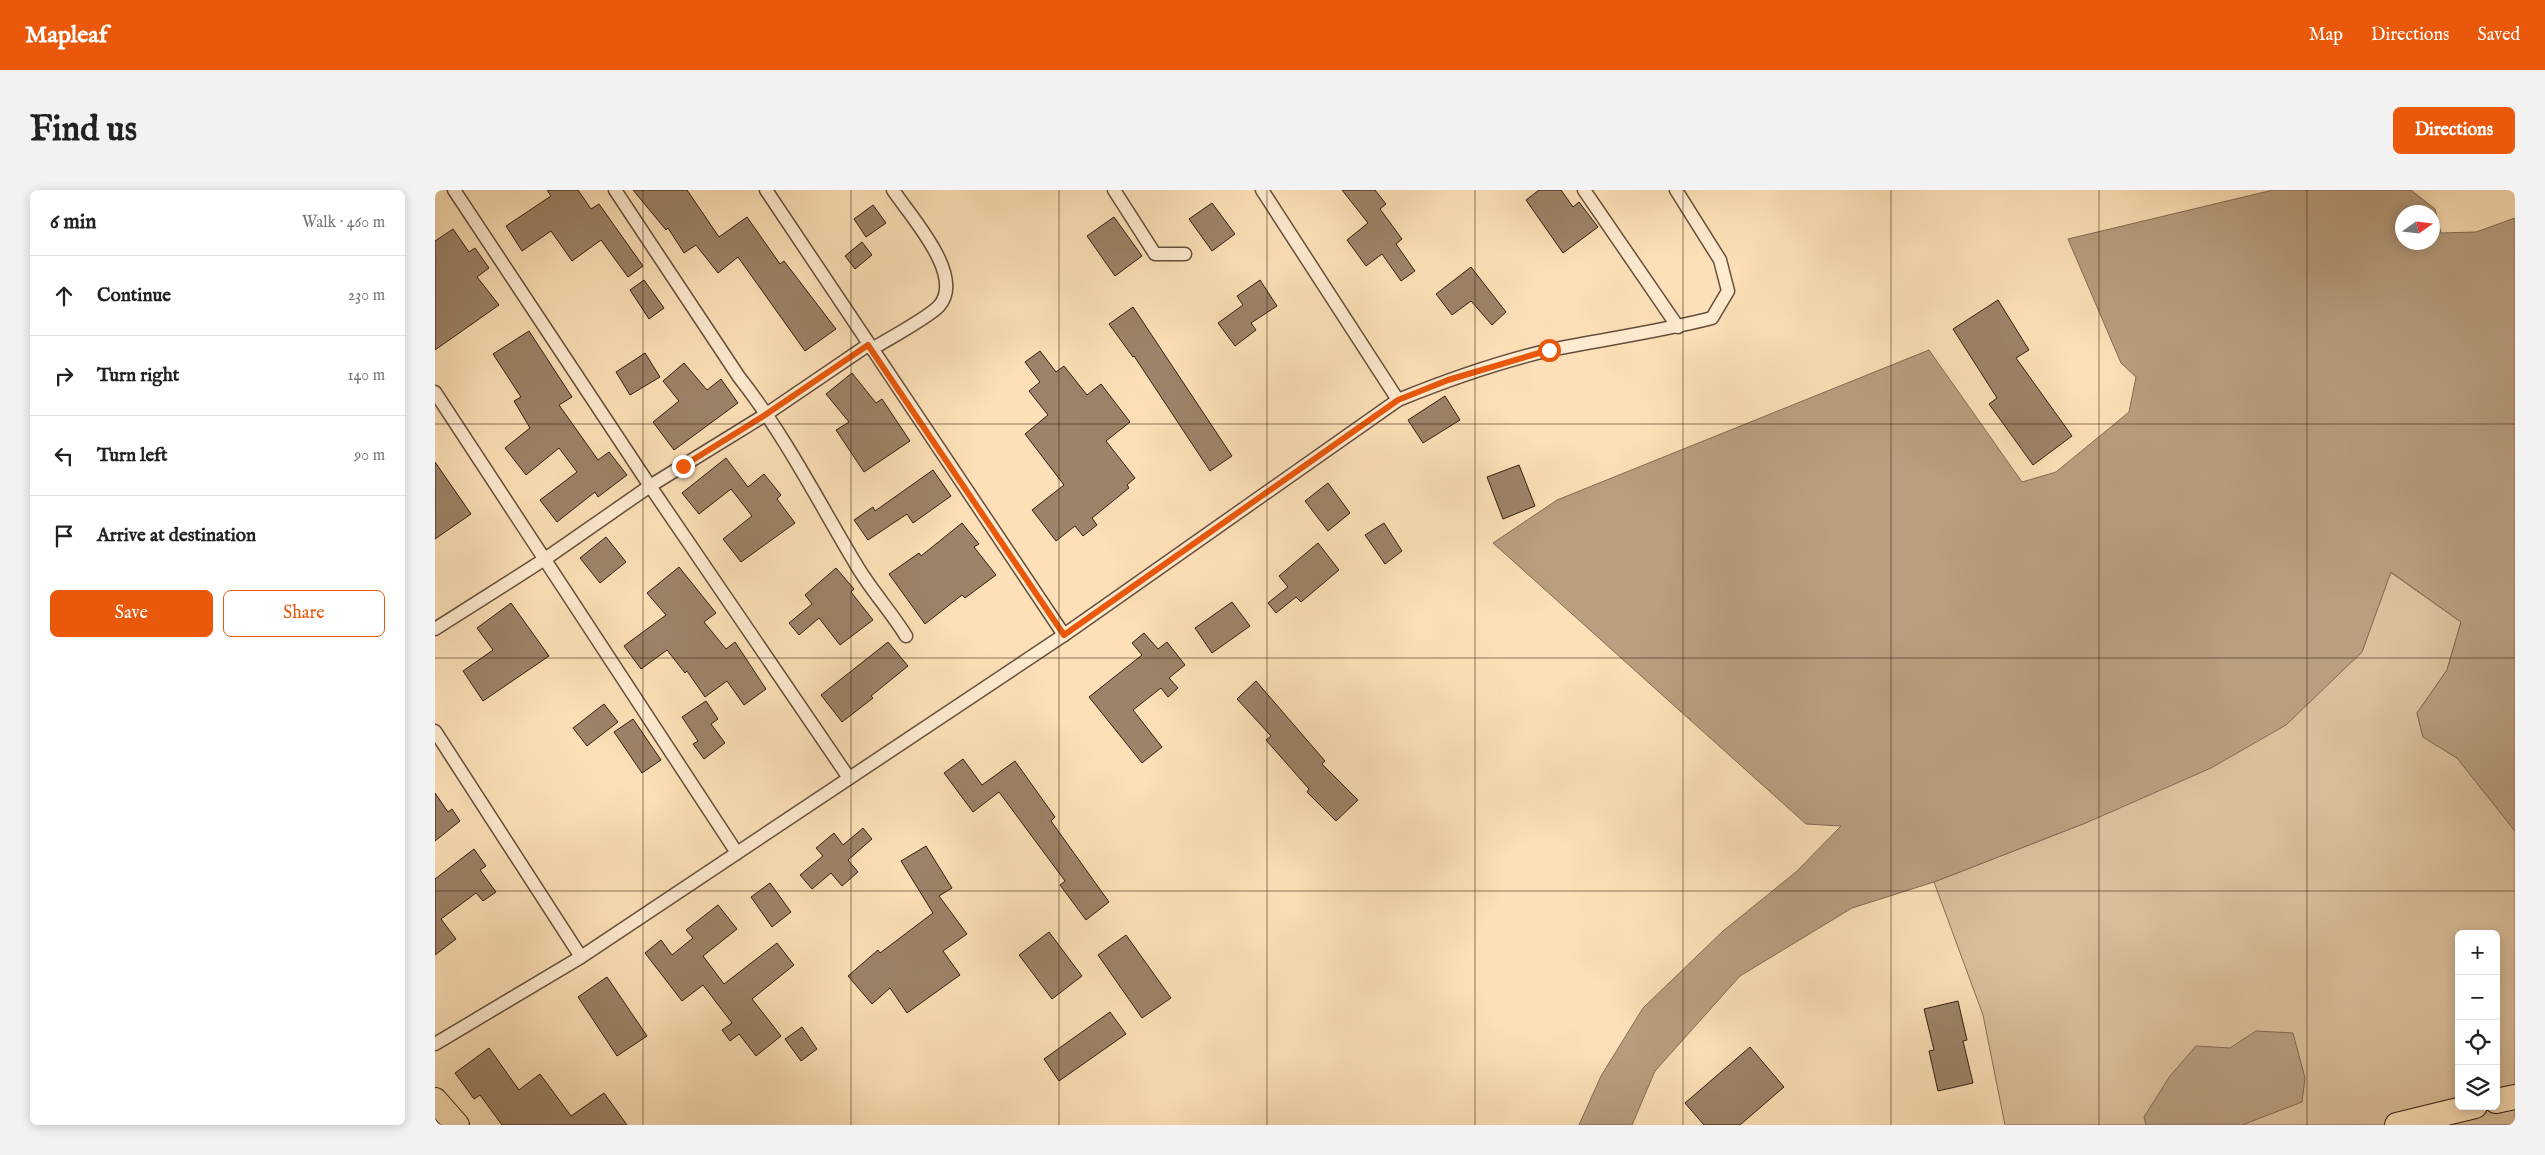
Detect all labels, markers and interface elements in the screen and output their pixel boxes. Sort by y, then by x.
text: Mapleaf [25,20,107,51]
text: Map [2309,24,2343,47]
text: Directions [2371,24,2449,47]
text: Saved [2477,24,2520,47]
button: Directions [2393,107,2515,154]
text: Find us [30,108,137,153]
north arrow [2395,205,2440,250]
text: 6 min [50,209,96,236]
text: Walk · 460 m [302,213,385,233]
icon: ahead [50,282,78,310]
text: Continue [97,284,171,308]
text: 230 m [348,286,385,306]
route start [1538,339,1561,362]
icon: right [50,362,78,390]
text: Turn right [97,364,179,388]
text: 140 m [347,366,385,386]
icon: left [50,442,78,470]
text: Turn left [97,444,168,468]
text: 90 m [354,446,385,466]
route end [672,455,695,478]
icon: arrive [50,522,78,550]
text: Arrive at destination [97,524,256,548]
button: Save [50,590,213,637]
button: Share [223,590,385,637]
map controls [2455,930,2500,1110]
button: + [2455,930,2500,975]
button: − [2455,975,2500,1020]
button: locate [2455,1020,2500,1065]
button: layers [2455,1065,2500,1110]

